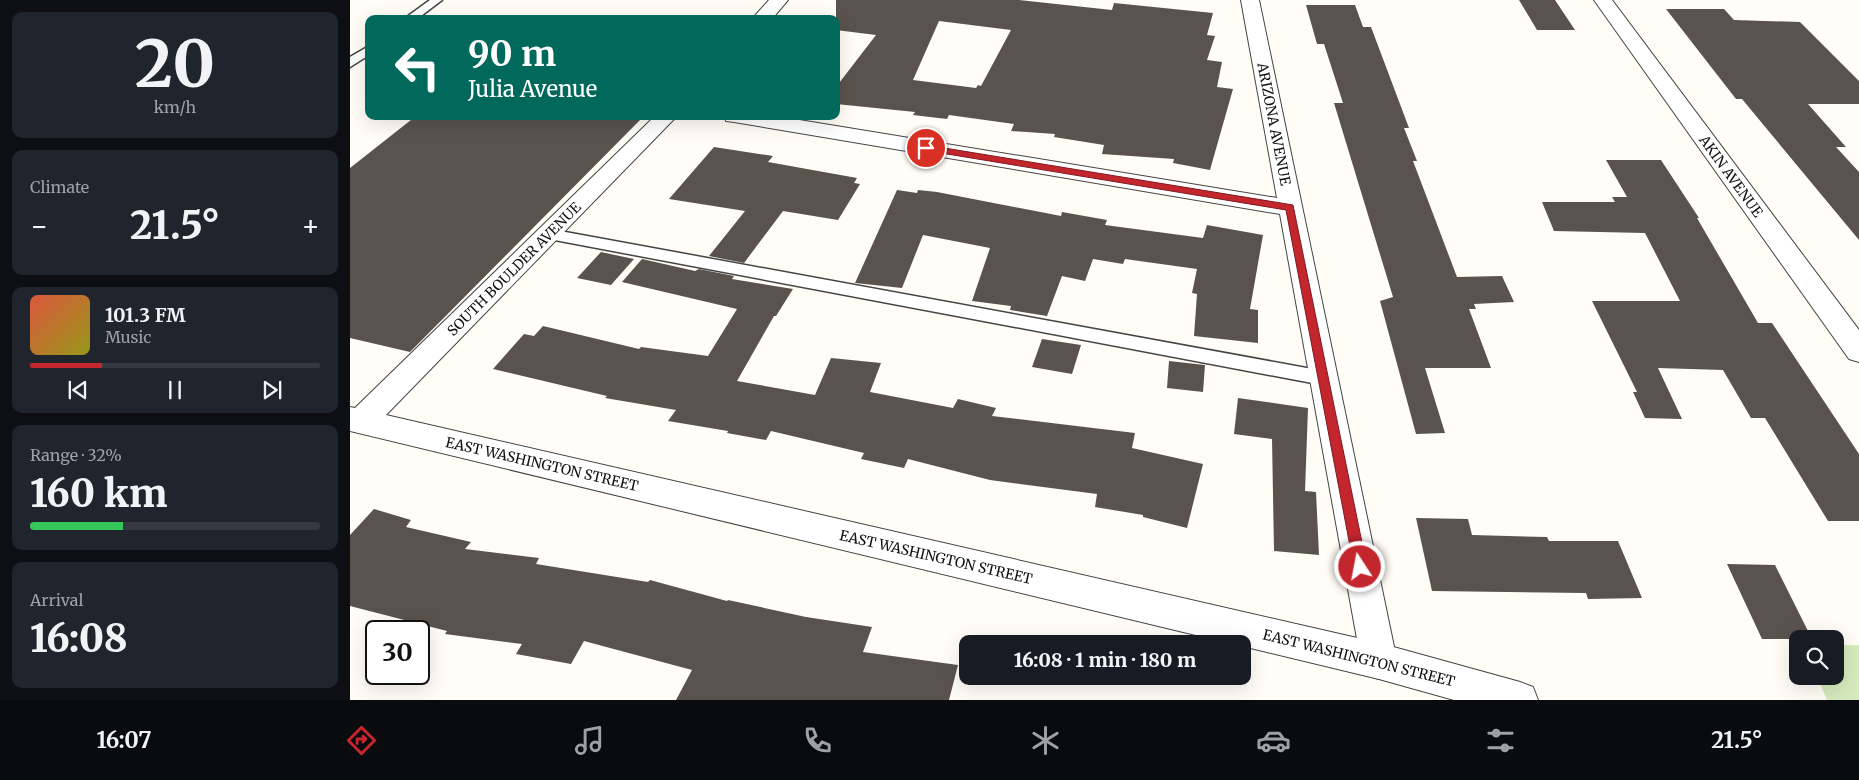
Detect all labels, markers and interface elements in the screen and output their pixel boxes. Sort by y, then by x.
text: 20 [135,23,215,105]
text: 90 m [468,32,556,76]
icon: left [385,35,450,100]
street label: ARIZONA AVENUE [1253,60,1295,187]
text: Julia Avenue [468,75,597,103]
text: km/h [154,97,196,117]
pin [905,127,947,169]
street label: AKIN AVENUE [1695,131,1767,221]
icon: arrive [912,134,940,162]
text: Climate [30,177,89,197]
street label: SOUTH BOULDER AVENUE [443,198,585,340]
text: 21.5° [130,202,220,249]
text: − [30,208,49,244]
text: + [301,208,320,244]
text: 101.3 FM [105,303,186,327]
text: Music [105,327,151,347]
icon: previous [64,376,92,404]
icon: pause [161,376,189,404]
icon: next [258,376,286,404]
street label: EAST WASHINGTON STREET [444,433,640,495]
text: Range · 32% [30,445,122,465]
text: 160 km [30,470,167,517]
street label: EAST WASHINGTON STREET [838,526,1034,588]
position arrow [1333,540,1385,592]
text: Arrival [30,590,83,610]
text: 16:08 [30,615,128,662]
speed limit sign: 30 [365,620,430,685]
street label: EAST WASHINGTON STREET [1261,625,1457,691]
map controls [1789,630,1844,685]
button: search [1789,630,1844,685]
text: 16:08 · 1 min · 180 m [1014,648,1196,672]
icon: directions [344,723,379,758]
icon: music [572,723,607,758]
icon: phone [800,723,835,758]
icon: climate [1028,723,1063,758]
icon: car [1256,723,1291,758]
icon: filters [1483,723,1518,758]
text: 16:07 [96,726,151,754]
text: 21.5° [1711,726,1763,754]

